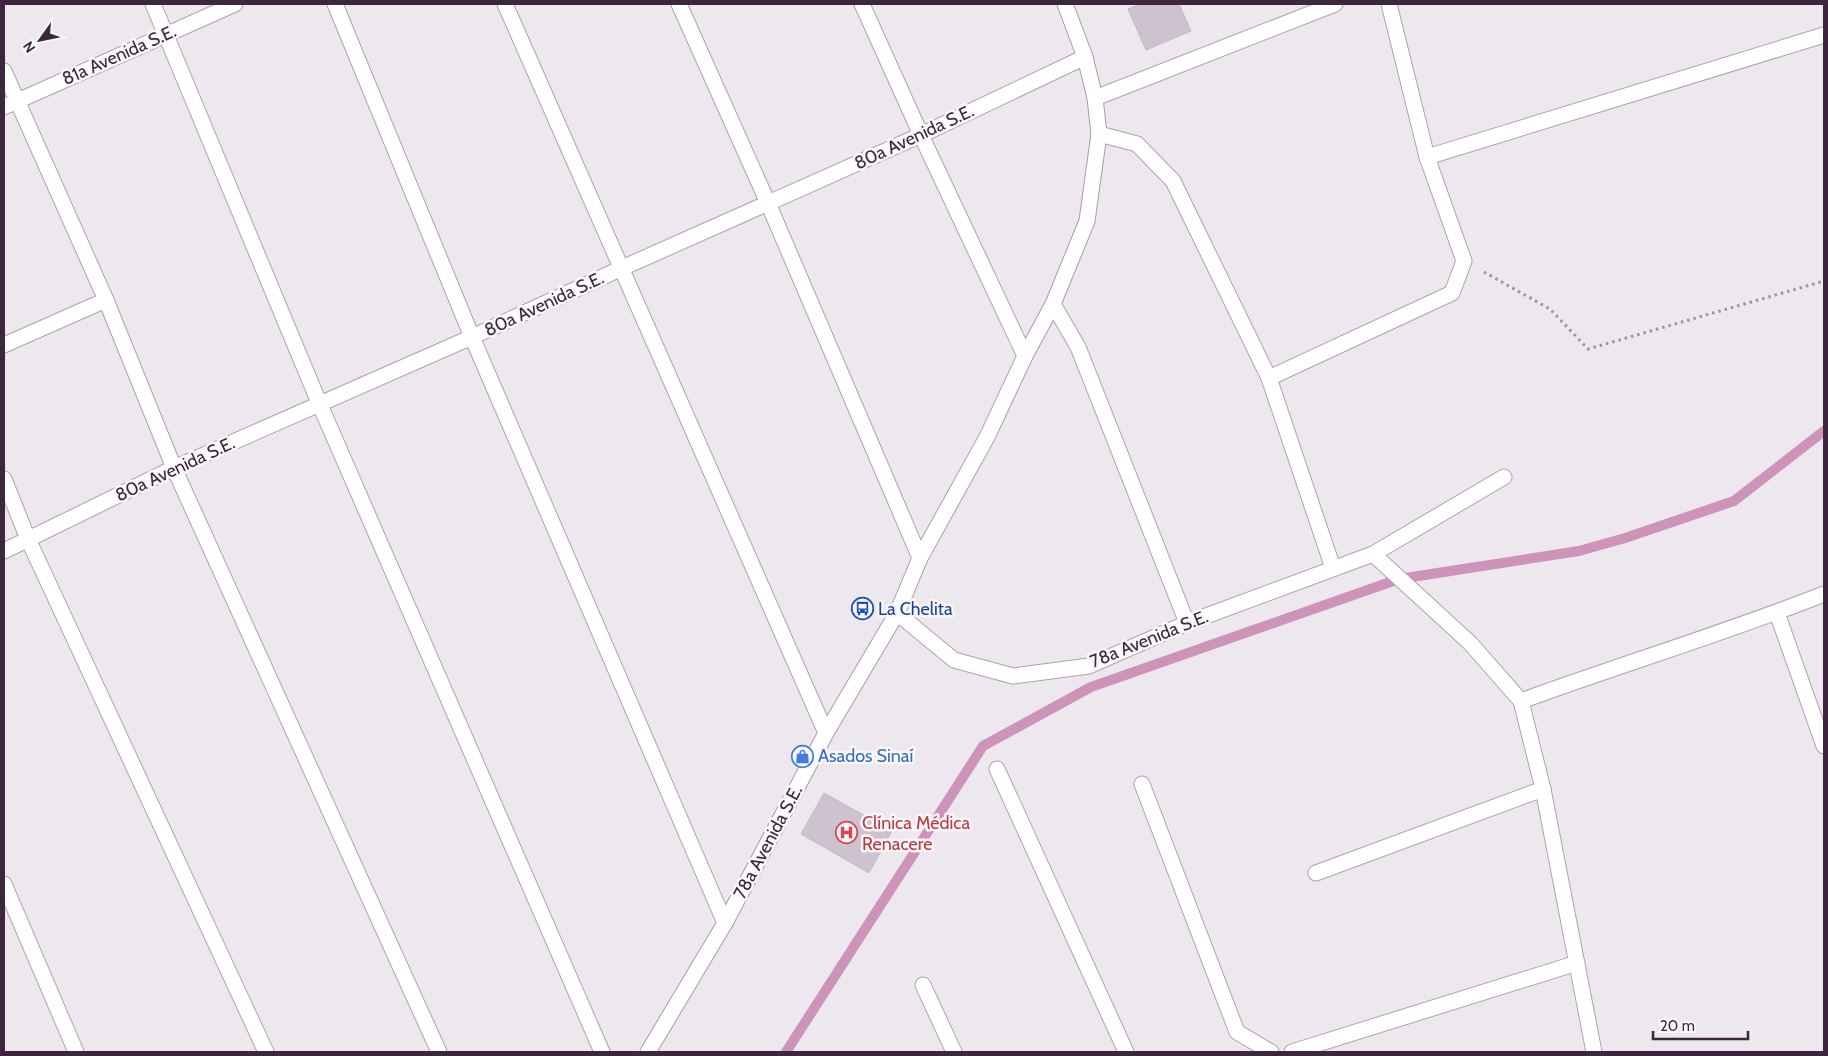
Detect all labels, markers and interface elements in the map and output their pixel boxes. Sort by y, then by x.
north arrow [15,15,65,65]
street label: 81a Avenida S.E. [59,20,179,90]
text: N [19,38,39,56]
street label: 80a Avenida S.E. [851,100,977,174]
street label: 80a Avenida S.E. [481,267,607,341]
street label: 80a Avenida S.E. [112,432,238,506]
bus stop icon: La Chelita [850,597,874,621]
place label: La Chelita [878,598,953,620]
street label: 78a Avenida S.E. [1087,605,1211,673]
shop icon: Asados Sinaí [790,744,814,768]
place label: Asados Sinaí [818,745,913,767]
street label: 78a Avenida S.E. [729,781,807,903]
place label: Clínica Médica Renacere [862,812,970,855]
hospital icon: Clínica Médica Renacere [834,821,858,845]
scale bar [1653,1008,1748,1040]
text: 20 m [1660,1017,1695,1035]

